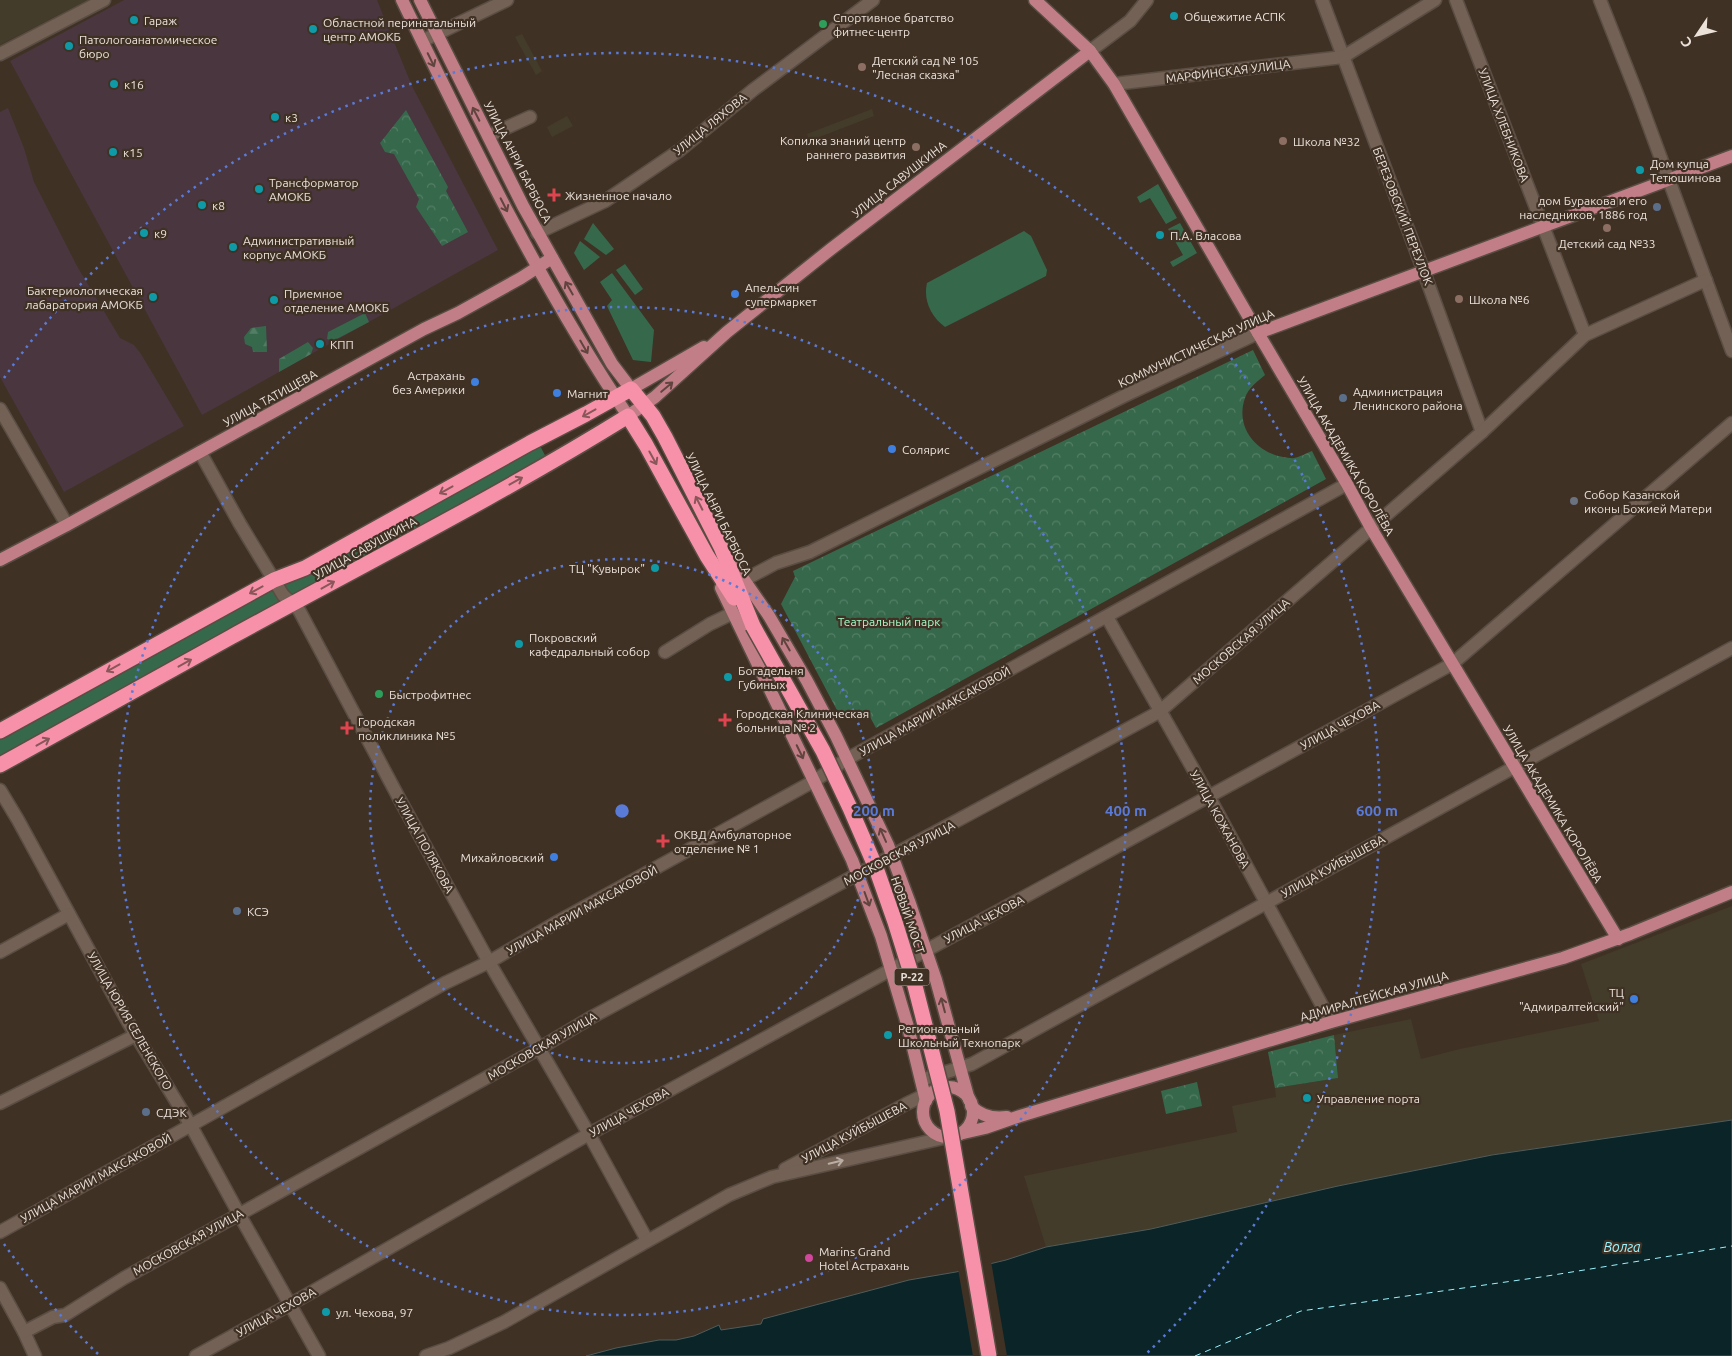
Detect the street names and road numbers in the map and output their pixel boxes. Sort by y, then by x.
street label: МАРФИНСКАЯ УЛИЦА [1165,57,1291,85]
street label: УЛИЦА ХЛЕБНИКОВА [1476,66,1532,184]
street label: УЛИЦА ЛЯХОВА [671,90,749,157]
street label: УЛИЦА АНРИ БАРБЮСА [482,99,554,225]
street label: УЛИЦА САВУШКИНА [849,138,949,220]
street label: БЕРЕЗОВСКИЙ ПЕРЕУЛОК [1371,145,1436,287]
street label: КОММУНИСТИЧЕСКАЯ УЛИЦА [1116,306,1276,390]
street label: УЛИЦА ТАТИЩЕВА [221,367,319,429]
street label: УЛИЦА АКАДЕМИКА КОРОЛЁВА [1295,374,1397,538]
street label: УЛИЦА АНРИ БАРБЮСА [684,451,754,577]
street label: УЛИЦА САВУШКИНА [311,514,419,582]
street label: МОСКОВСКАЯ УЛИЦА [1190,595,1292,687]
street label: УЛИЦА МАРИИ МАКСАКОВОЙ [857,664,1013,758]
street label: УЛИЦА ЧЕХОВА [1298,698,1382,752]
street label: УЛИЦА АКАДЕМИКА КОРОЛЁВА [1501,723,1605,885]
street label: УЛИЦА КОЖАНОВА [1188,768,1252,870]
street label: УЛИЦА ПОЛЯКОВА [393,795,457,895]
street label: МОСКОВСКАЯ УЛИЦА [841,818,957,888]
street label: УЛИЦА КУЙБЫШЕВА [1279,832,1387,900]
street label: УЛИЦА МАРИИ МАКСАКОВОЙ [504,863,660,957]
street label: НОВЫЙ МОСТ [889,875,927,956]
street label: УЛИЦА ЧЕХОВА [942,892,1026,945]
street label: УЛИЦА ЮРИЯ СЕЛЕНСКОГО [85,950,175,1092]
road number: Р-22 [894,969,930,986]
street label: АДМИРАЛТЕЙСКАЯ УЛИЦА [1299,969,1450,1023]
street label: МОСКОВСКАЯ УЛИЦА [485,1009,599,1083]
street label: УЛИЦА ЧЕХОВА [587,1085,671,1139]
street label: УЛИЦА КУЙБЫШЕВА [800,1099,909,1165]
street label: УЛИЦА МАРИИ МАКСАКОВОЙ [18,1131,174,1225]
street label: МОСКОВСКАЯ УЛИЦА [131,1206,245,1278]
street label: УЛИЦА ЧЕХОВА [234,1285,318,1339]

